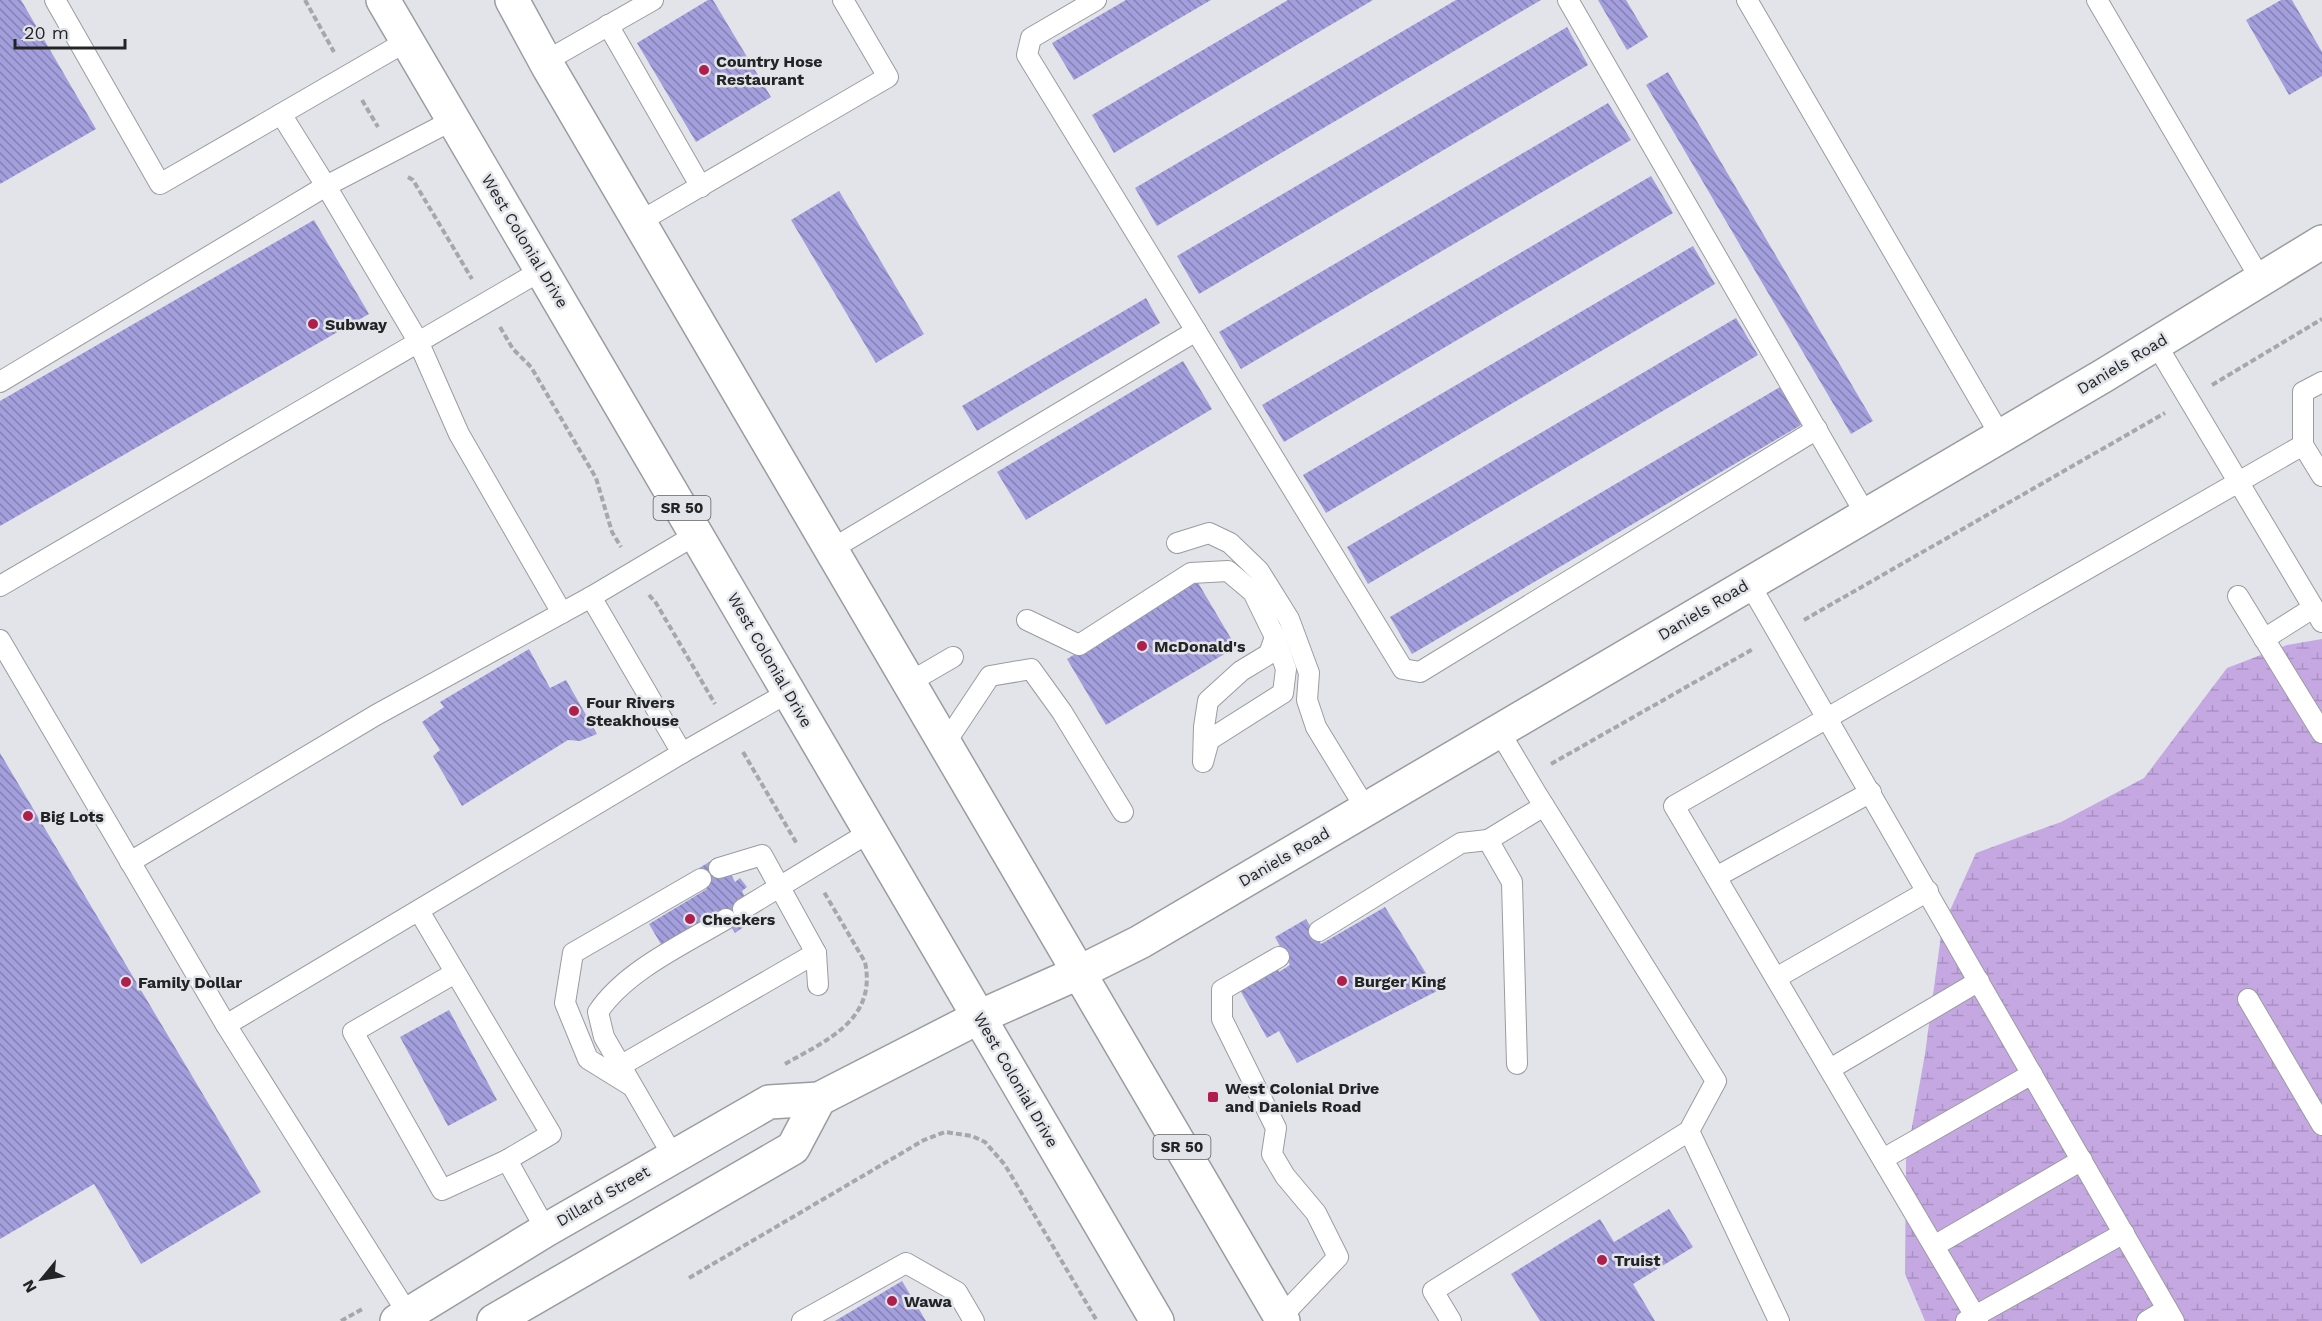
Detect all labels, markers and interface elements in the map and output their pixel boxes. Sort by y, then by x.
scale bar [15,12,124,50]
text: 20 m [24,22,69,43]
place label: Country Hose Restaurant [716,52,823,89]
marker: Country Hose Restaurant [697,63,711,77]
street label: West Colonial Drive [478,171,572,311]
place label: Subway [325,315,388,334]
marker: Subway [306,317,320,331]
street label: Daniels Road [2073,330,2171,398]
road number: SR 50 [654,496,710,520]
street label: Daniels Road [1654,576,1752,644]
street label: West Colonial Drive [724,589,816,731]
place label: McDonald's [1154,637,1246,656]
marker: McDonald's [1135,639,1149,653]
place label: Four Rivers Steakhouse [586,693,679,730]
marker: Four Rivers Steakhouse [567,704,581,718]
place label: Big Lots [40,807,104,826]
marker: Big Lots [21,809,35,823]
street label: Daniels Road [1235,823,1333,891]
place label: Checkers [702,910,776,929]
marker: Checkers [683,912,697,926]
place label: Burger King [1354,972,1446,991]
place label: Family Dollar [138,973,242,992]
marker: Burger King [1335,974,1349,988]
marker: Family Dollar [119,975,133,989]
street label: West Colonial Drive [970,1009,1062,1151]
place label: West Colonial Drive and Daniels Road [1225,1079,1379,1116]
marker: West Colonial Drive and Daniels Road [1206,1090,1220,1104]
road number: SR 50 [1154,1135,1210,1159]
street label: Dillard Street [553,1162,653,1230]
north arrow [12,1249,72,1309]
place label: Truist [1614,1251,1660,1270]
marker: Truist [1595,1253,1609,1267]
text: N [18,1276,41,1296]
place label: Wawa [904,1292,953,1311]
marker: Wawa [885,1294,899,1308]

